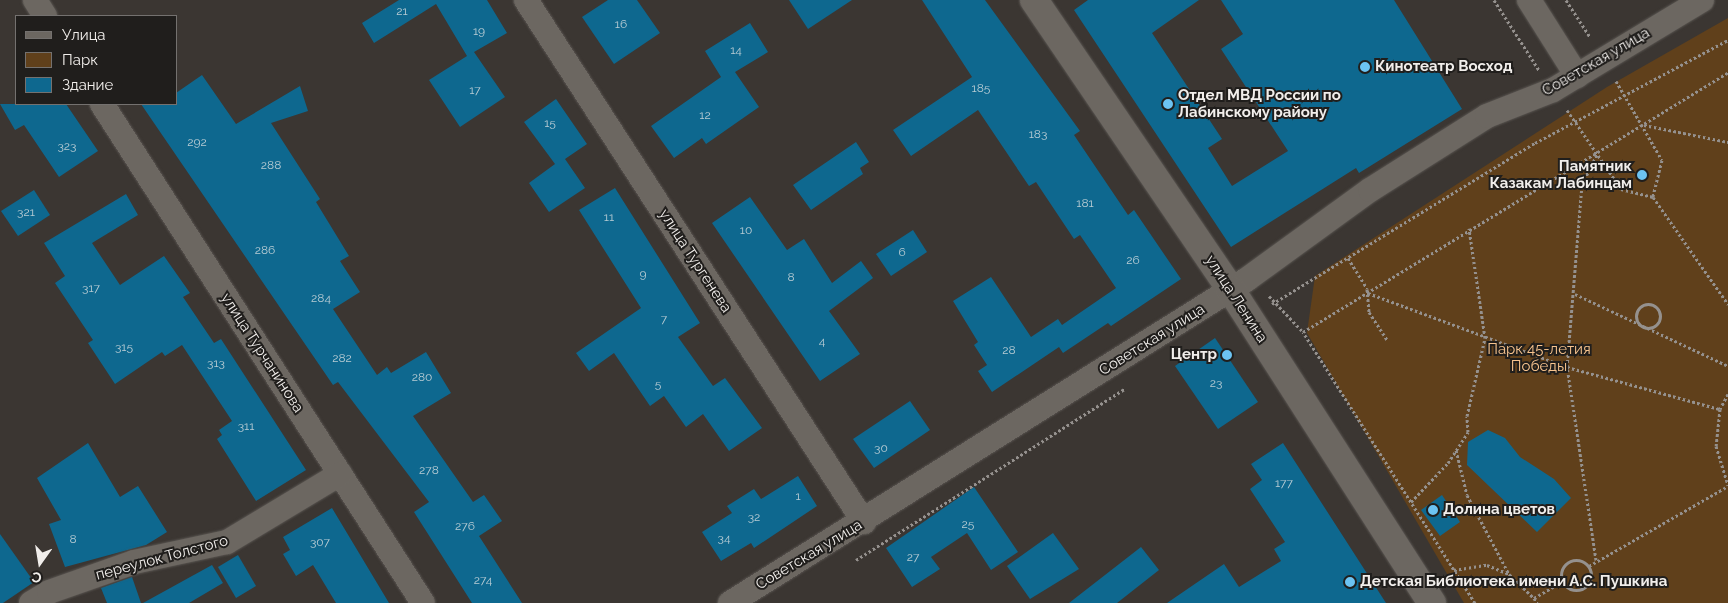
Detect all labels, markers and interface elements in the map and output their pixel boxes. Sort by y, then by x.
house number: 21 [396,5,408,19]
legend [15,15,178,105]
house number: 16 [615,18,627,32]
street label: Советская улица [1539,24,1653,100]
house number: 19 [473,25,485,39]
text: Улица [62,26,106,44]
house number: 14 [730,44,742,58]
text: Парк [62,51,98,69]
place label: Кинотеатр Восход [1375,58,1512,76]
marker: Кинотеатр Восход [1359,61,1371,73]
text: Здание [62,76,113,94]
house number: 185 [972,82,990,96]
house number: 17 [469,84,481,98]
place label: Отдел МВД России по Лабинскому району [1178,86,1341,121]
marker: Отдел МВД России по Лабинскому району [1162,98,1174,110]
house number: 12 [699,109,711,123]
house number: 15 [544,117,556,131]
house number: 183 [1029,128,1047,142]
house number: 292 [187,136,207,150]
house number: 323 [57,140,77,154]
place label: Памятник Казакам Лабинцам [1489,157,1632,192]
house number: 288 [261,159,281,173]
marker: Памятник Казакам Лабинцам [1636,169,1648,181]
house number: 181 [1076,197,1094,211]
house number: 321 [17,206,35,220]
street label: улица Тургенева [655,206,735,316]
house number: 11 [604,211,614,225]
house number: 10 [740,224,752,238]
house number: 286 [255,244,275,258]
house number: 6 [898,246,906,260]
street label: улица Ленина [1201,252,1271,346]
house number: 26 [1126,254,1140,268]
house number: 9 [639,268,647,282]
house number: 8 [787,271,795,285]
house number: 317 [82,282,100,296]
street label: улица Турчанинова [217,290,307,416]
house number: 284 [311,292,331,306]
street label: Советская улица [1096,300,1208,380]
house number: 7 [661,313,667,327]
house number: 4 [819,335,825,349]
park label: Парк 45-летия Победы [1487,340,1591,375]
house number: 315 [115,341,133,355]
house number: 28 [1002,344,1016,358]
place label: Центр [1171,346,1217,364]
marker: Центр [1221,349,1233,361]
house number: 282 [332,352,352,366]
house number: 313 [207,357,225,371]
house number: 280 [412,371,432,385]
house number: 23 [1210,377,1222,391]
house number: 5 [655,378,661,392]
house number: 311 [238,420,254,434]
house number: 30 [874,442,888,456]
house number: 278 [419,464,439,478]
house number: 177 [1275,477,1293,491]
house number: 1 [795,490,801,504]
place label: Долина цветов [1443,501,1555,519]
marker: Долина цветов [1427,504,1439,516]
house number: 32 [748,511,760,525]
street label: Советская улица [752,516,866,594]
house number: 25 [962,518,974,532]
house number: 276 [455,520,475,534]
street label: переулок Толстого [94,532,230,584]
house number: 34 [718,532,730,546]
house number: 8 [69,533,77,547]
house number: 307 [310,536,330,550]
north arrow [15,538,65,588]
house number: 27 [907,551,919,565]
text: С [30,569,43,586]
place label: Детская Библиотека имени А.С. Пушкина [1360,573,1668,591]
house number: 274 [474,574,492,588]
marker: Детская Библиотека имени А.С. Пушкина [1344,576,1356,588]

